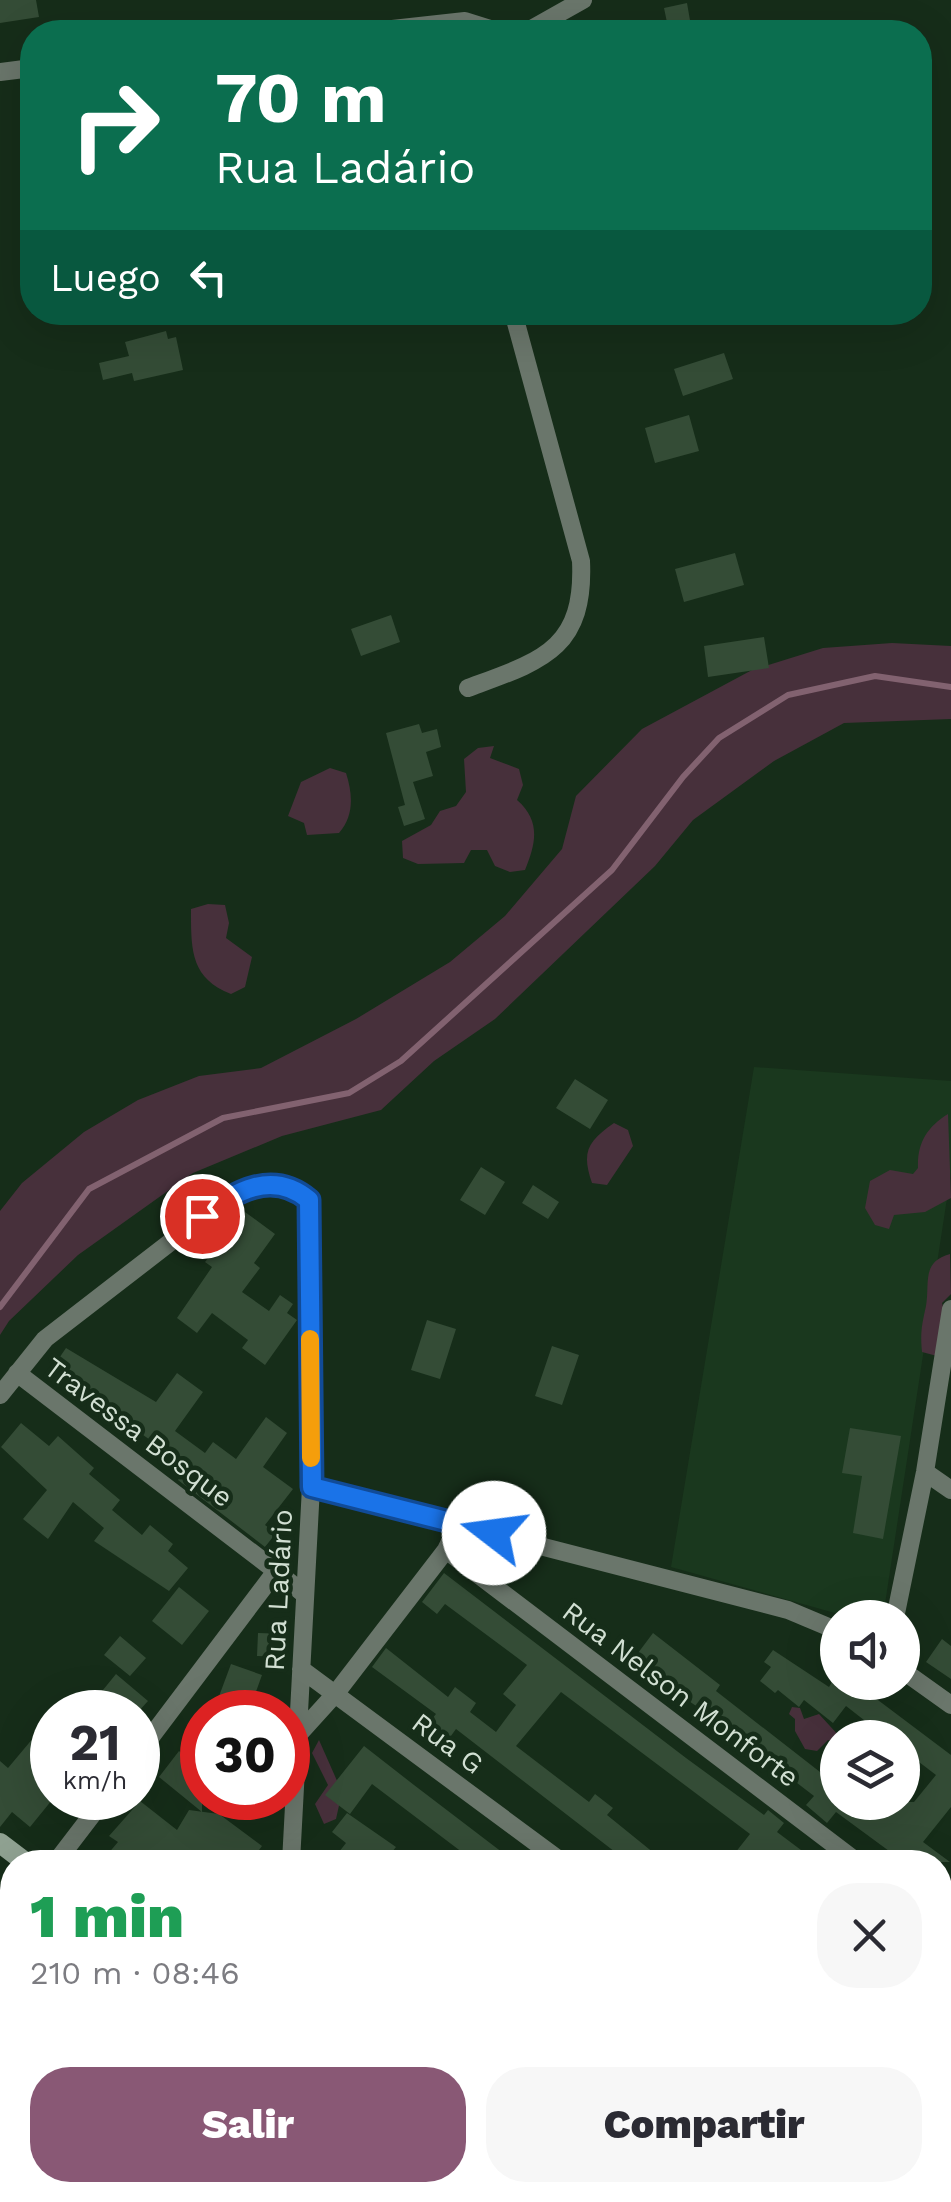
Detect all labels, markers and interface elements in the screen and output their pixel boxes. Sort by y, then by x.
text: 70 m [215,57,387,139]
icon: right [50,60,180,190]
text: Rua Ladário [215,141,475,194]
icon: left [181,250,236,305]
text: Luego [50,256,161,300]
pin [160,1174,245,1259]
icon: arrive [175,1189,230,1244]
street label: Travessa Bosque [38,1351,239,1514]
position arrow [442,1481,546,1585]
street label: Rua Ladário [258,1508,299,1672]
street label: Rua Nelson Monforte [556,1595,805,1794]
map controls [820,1600,920,1820]
button: sound [820,1600,920,1700]
speed limit sign: 30 [180,1690,310,1820]
street label: Rua G [406,1706,490,1781]
text: 21 [69,1713,121,1772]
button: layers [820,1720,920,1820]
text: km/h [63,1766,127,1795]
text: 1 min [30,1881,184,1952]
button: close [817,1883,922,1988]
text: 210 m · 08:46 [30,1954,240,1992]
button: Salir [30,2067,466,2182]
button: Compartir [486,2067,922,2182]

